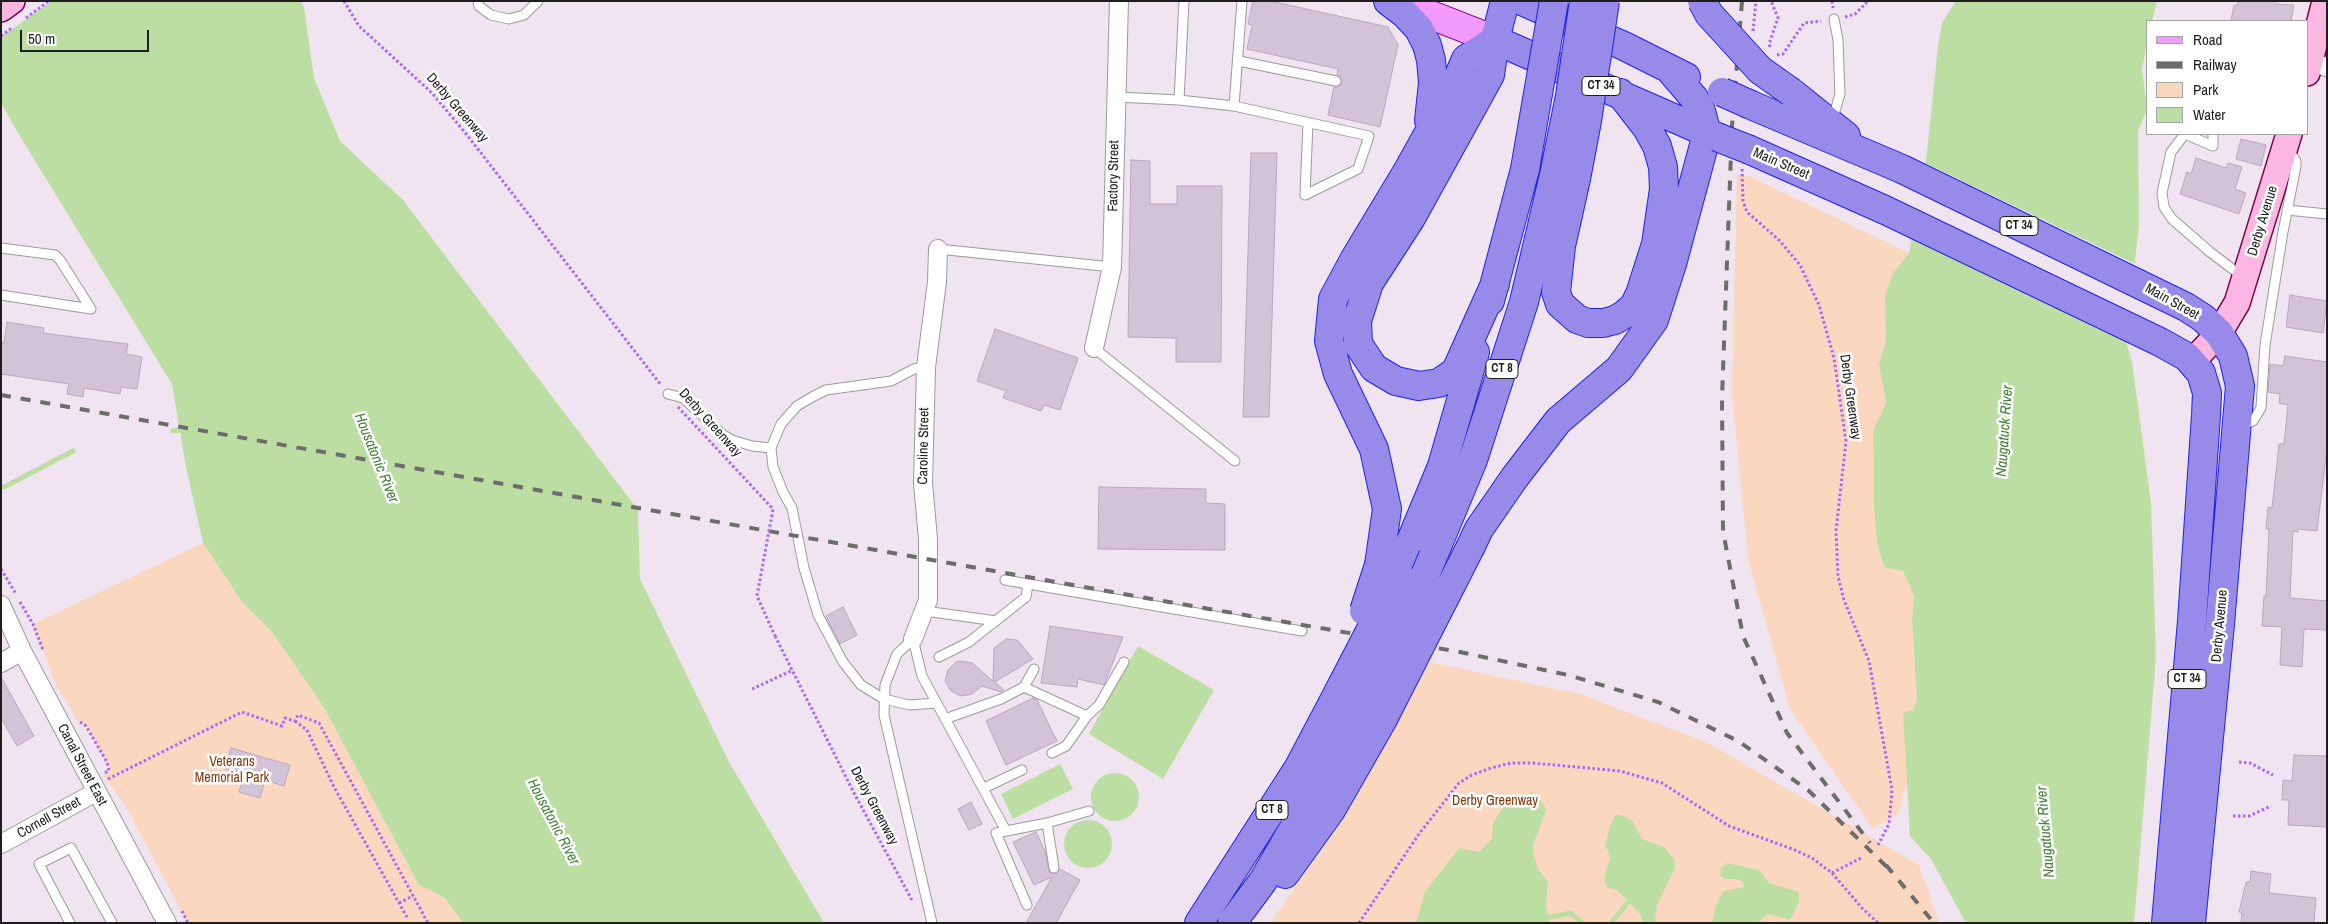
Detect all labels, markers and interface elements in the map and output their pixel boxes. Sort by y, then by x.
scale bar [22,20,151,52]
legend [2146,20,2308,135]
text: 50 m [28,28,55,49]
text: Road [2193,29,2222,50]
text: Railway [2193,54,2237,75]
street label: Derby Greenway [422,70,492,146]
road number: CT 34 [1582,76,1620,95]
text: Park [2193,79,2218,100]
text: Water [2193,104,2225,125]
street label: Factory Street [1105,140,1123,212]
street label: Main Street [1750,145,1812,183]
street label: Derby Avenue [2244,184,2282,258]
road number: CT 34 [2000,217,2038,236]
street label: Main Street [2142,280,2202,324]
street label: Derby Greenway [1836,353,1864,441]
road number: CT 8 [1486,359,1518,378]
street label: Derby Greenway [675,385,745,461]
water label: Naugatuck River [1993,385,2017,477]
street label: Caroline Street [915,407,933,485]
water label: Housatonic River [350,411,402,505]
street label: Derby Avenue [2208,589,2232,663]
road number: CT 34 [2168,670,2206,689]
street label: Canal Street East [53,721,111,809]
park label: Veterans Memorial Park [195,754,269,786]
street label: Derby Greenway [846,764,902,848]
water label: Housatonic River [523,776,583,868]
water label: Naugatuck River [2033,786,2059,878]
park label: Derby Greenway [1452,793,1538,809]
street label: Cornell Street [14,794,84,842]
road number: CT 8 [1256,800,1288,820]

